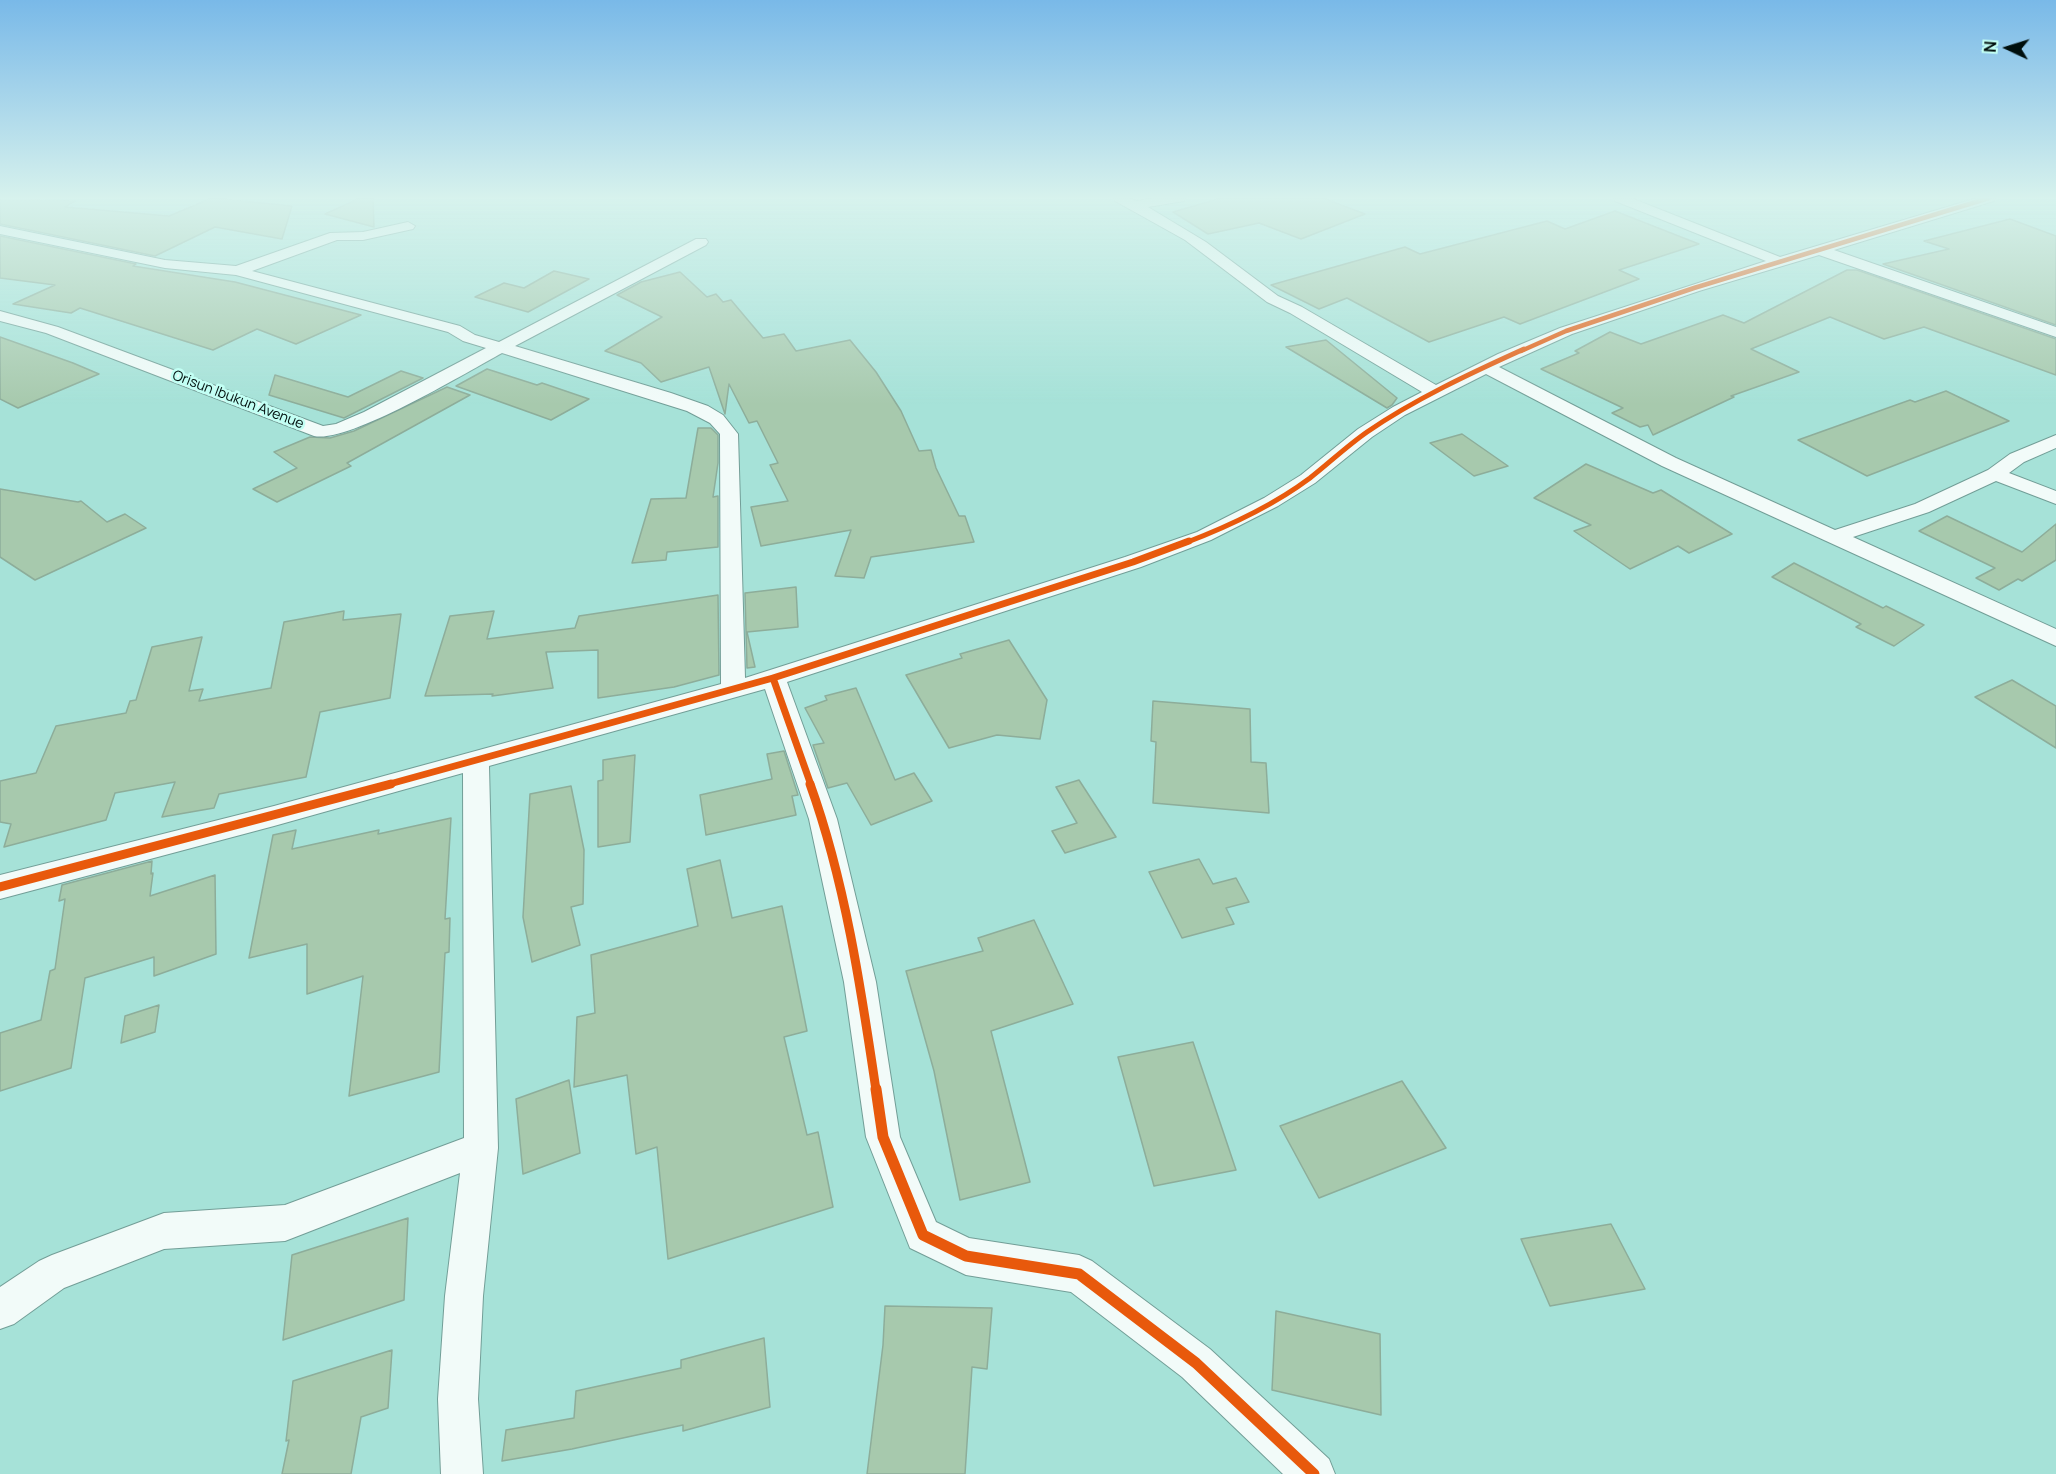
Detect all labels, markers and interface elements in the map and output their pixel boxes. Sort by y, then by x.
north arrow [1978,18,2038,78]
text: N [1979,40,2001,53]
street label: Orisun Ibukun Avenue [170,367,306,433]

